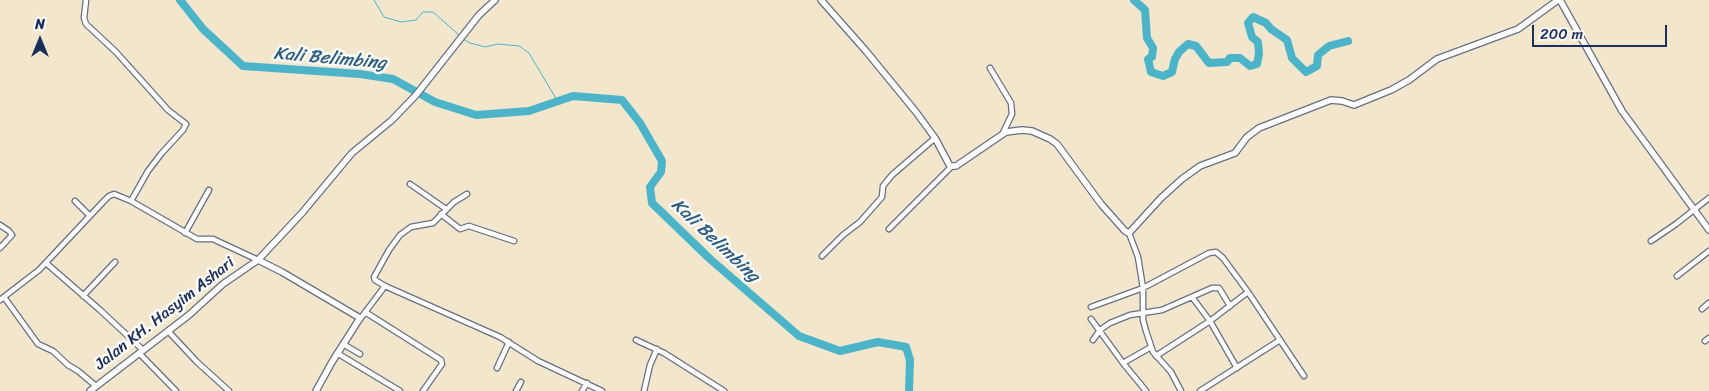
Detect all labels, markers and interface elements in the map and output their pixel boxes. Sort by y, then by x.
text: N [35,12,45,37]
north arrow [15,15,65,65]
scale bar [1534,15,1669,47]
text: 200 m [1540,21,1583,47]
water label: Kali Belimbing [273,43,387,75]
water label: Kali Belimbing [666,195,764,287]
street label: Jalan KH. Hasyim Ashari [91,253,239,375]

